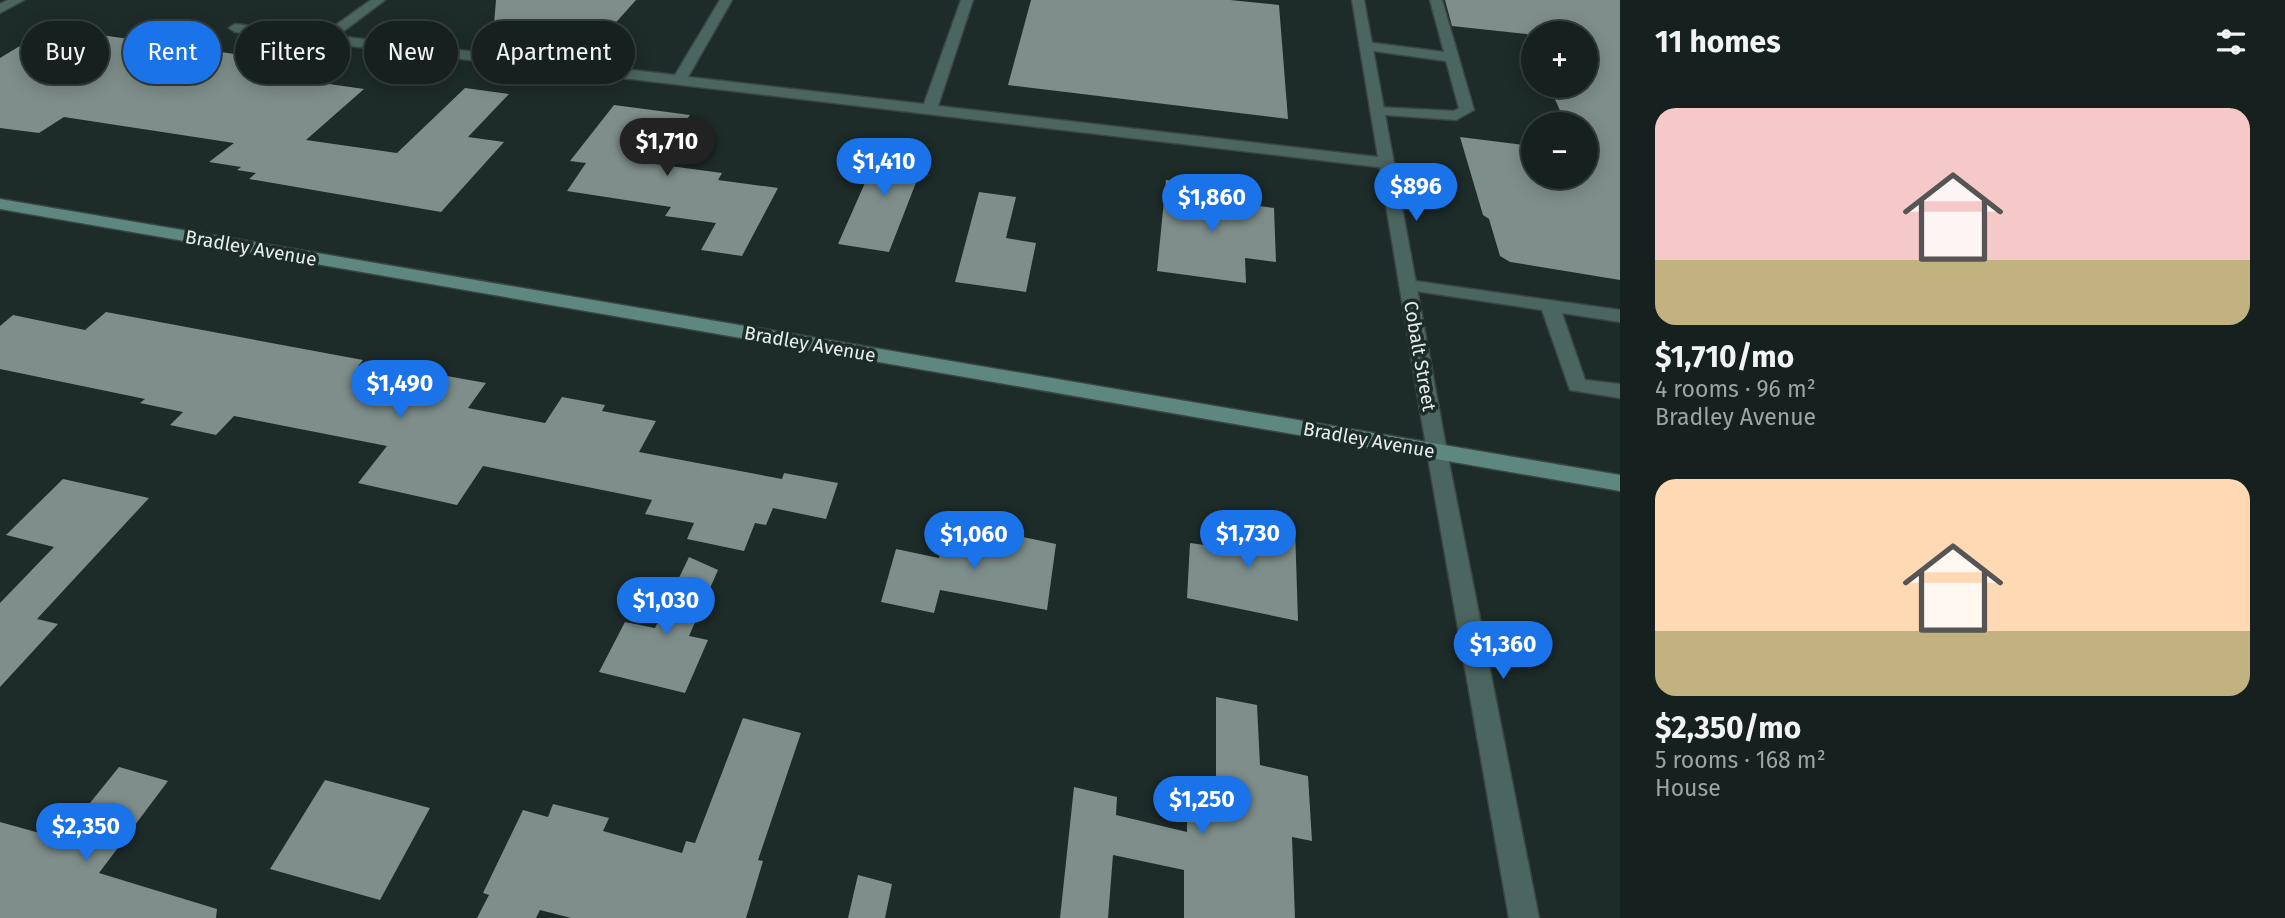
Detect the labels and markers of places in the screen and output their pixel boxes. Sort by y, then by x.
pin: $1,710 [610,118,724,178]
pin: $1,410 [827,138,941,198]
pin: $896 [1375,164,1457,223]
pin: $1,860 [1155,174,1269,234]
pin: $1,490 [343,360,457,420]
pin: $1,730 [1191,510,1305,570]
pin: $1,060 [917,512,1031,571]
pin: $1,030 [609,578,723,637]
pin: $1,360 [1446,622,1560,681]
pin: $1,250 [1145,776,1259,836]
pin: $2,350 [29,804,143,863]

